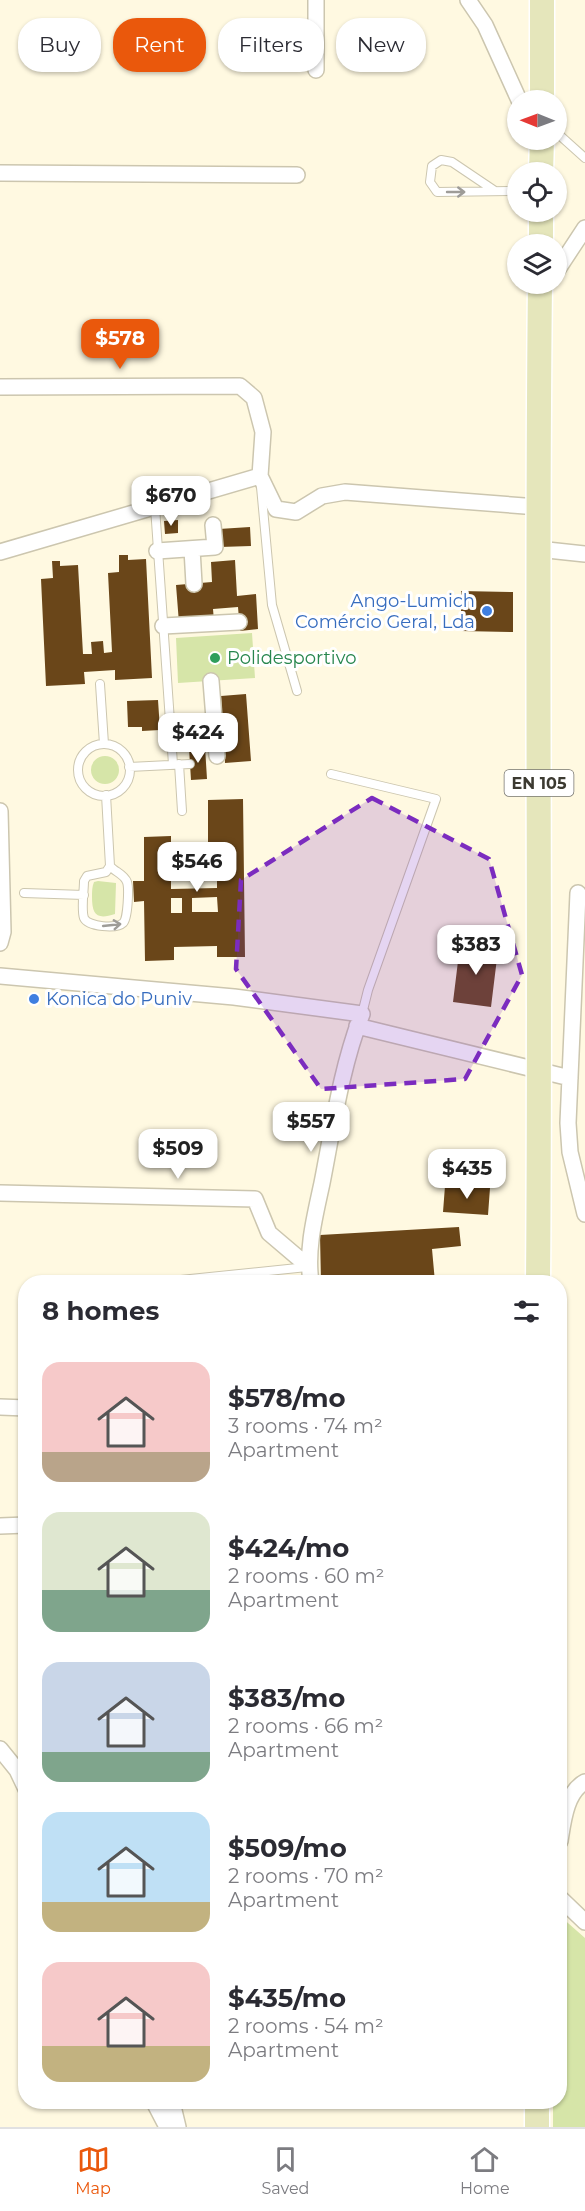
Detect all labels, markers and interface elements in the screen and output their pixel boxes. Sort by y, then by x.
chip: Buy [18,18,101,72]
chip: Rent [113,18,206,72]
chip: Filters [218,18,324,72]
chip: New [336,18,426,72]
north arrow [507,90,567,150]
map controls [507,90,567,294]
button: locate [507,162,567,222]
one-way arrow [446,186,466,198]
button: layers [507,234,567,294]
pin: $578 [84,319,156,370]
text: $578 [95,326,145,350]
pin: $670 [135,476,207,527]
text: $670 [145,483,197,507]
place label: Ango-Lumich Comércio Geral, Lda [295,590,475,633]
marker: Ango-Lumich Comércio Geral, Lda [480,604,494,618]
place label: Polidesportivo [227,647,356,669]
marker: Polidesportivo [208,651,222,665]
pin: $424 [162,713,234,764]
text: $424 [172,720,224,744]
road number: EN 105 [504,770,574,796]
pin: $546 [161,842,233,893]
text: $546 [171,849,223,873]
one-way arrow [102,919,121,930]
pin: $383 [440,925,512,976]
text: $383 [451,932,501,956]
place label: Konica do Puniv [46,988,192,1010]
marker: Konica do Puniv [27,992,41,1006]
pin: $557 [275,1102,347,1153]
text: $557 [287,1109,335,1133]
pin: $509 [142,1129,214,1180]
text: $509 [153,1136,203,1160]
pin: $435 [431,1149,503,1200]
text: $435 [442,1156,492,1180]
text: 8 homes [42,1295,159,1327]
icon: filters [510,1295,543,1328]
text: $578/mo [228,1382,346,1414]
icon: home [90,1386,162,1458]
text: 3 rooms · 74 m² [228,1414,383,1438]
text: Apartment [228,1438,339,1462]
text: $424/mo [228,1532,349,1564]
icon: home [90,1536,162,1608]
text: 2 rooms · 60 m² [228,1564,384,1588]
text: Apartment [228,1588,339,1612]
text: $383/mo [228,1682,345,1714]
icon: home [90,1686,162,1758]
text: 2 rooms · 66 m² [228,1714,383,1738]
text: Apartment [228,1738,339,1762]
text: $509/mo [228,1832,347,1864]
icon: home [90,1836,162,1908]
text: 2 rooms · 70 m² [228,1864,384,1888]
text: Apartment [228,1888,339,1912]
text: $435/mo [228,1982,346,2014]
icon: home [90,1986,162,2058]
text: 2 rooms · 54 m² [228,2014,384,2038]
text: Apartment [228,2038,339,2062]
tab: Map [75,2143,111,2198]
tab: Saved [261,2143,309,2198]
tab: Home [460,2143,510,2198]

